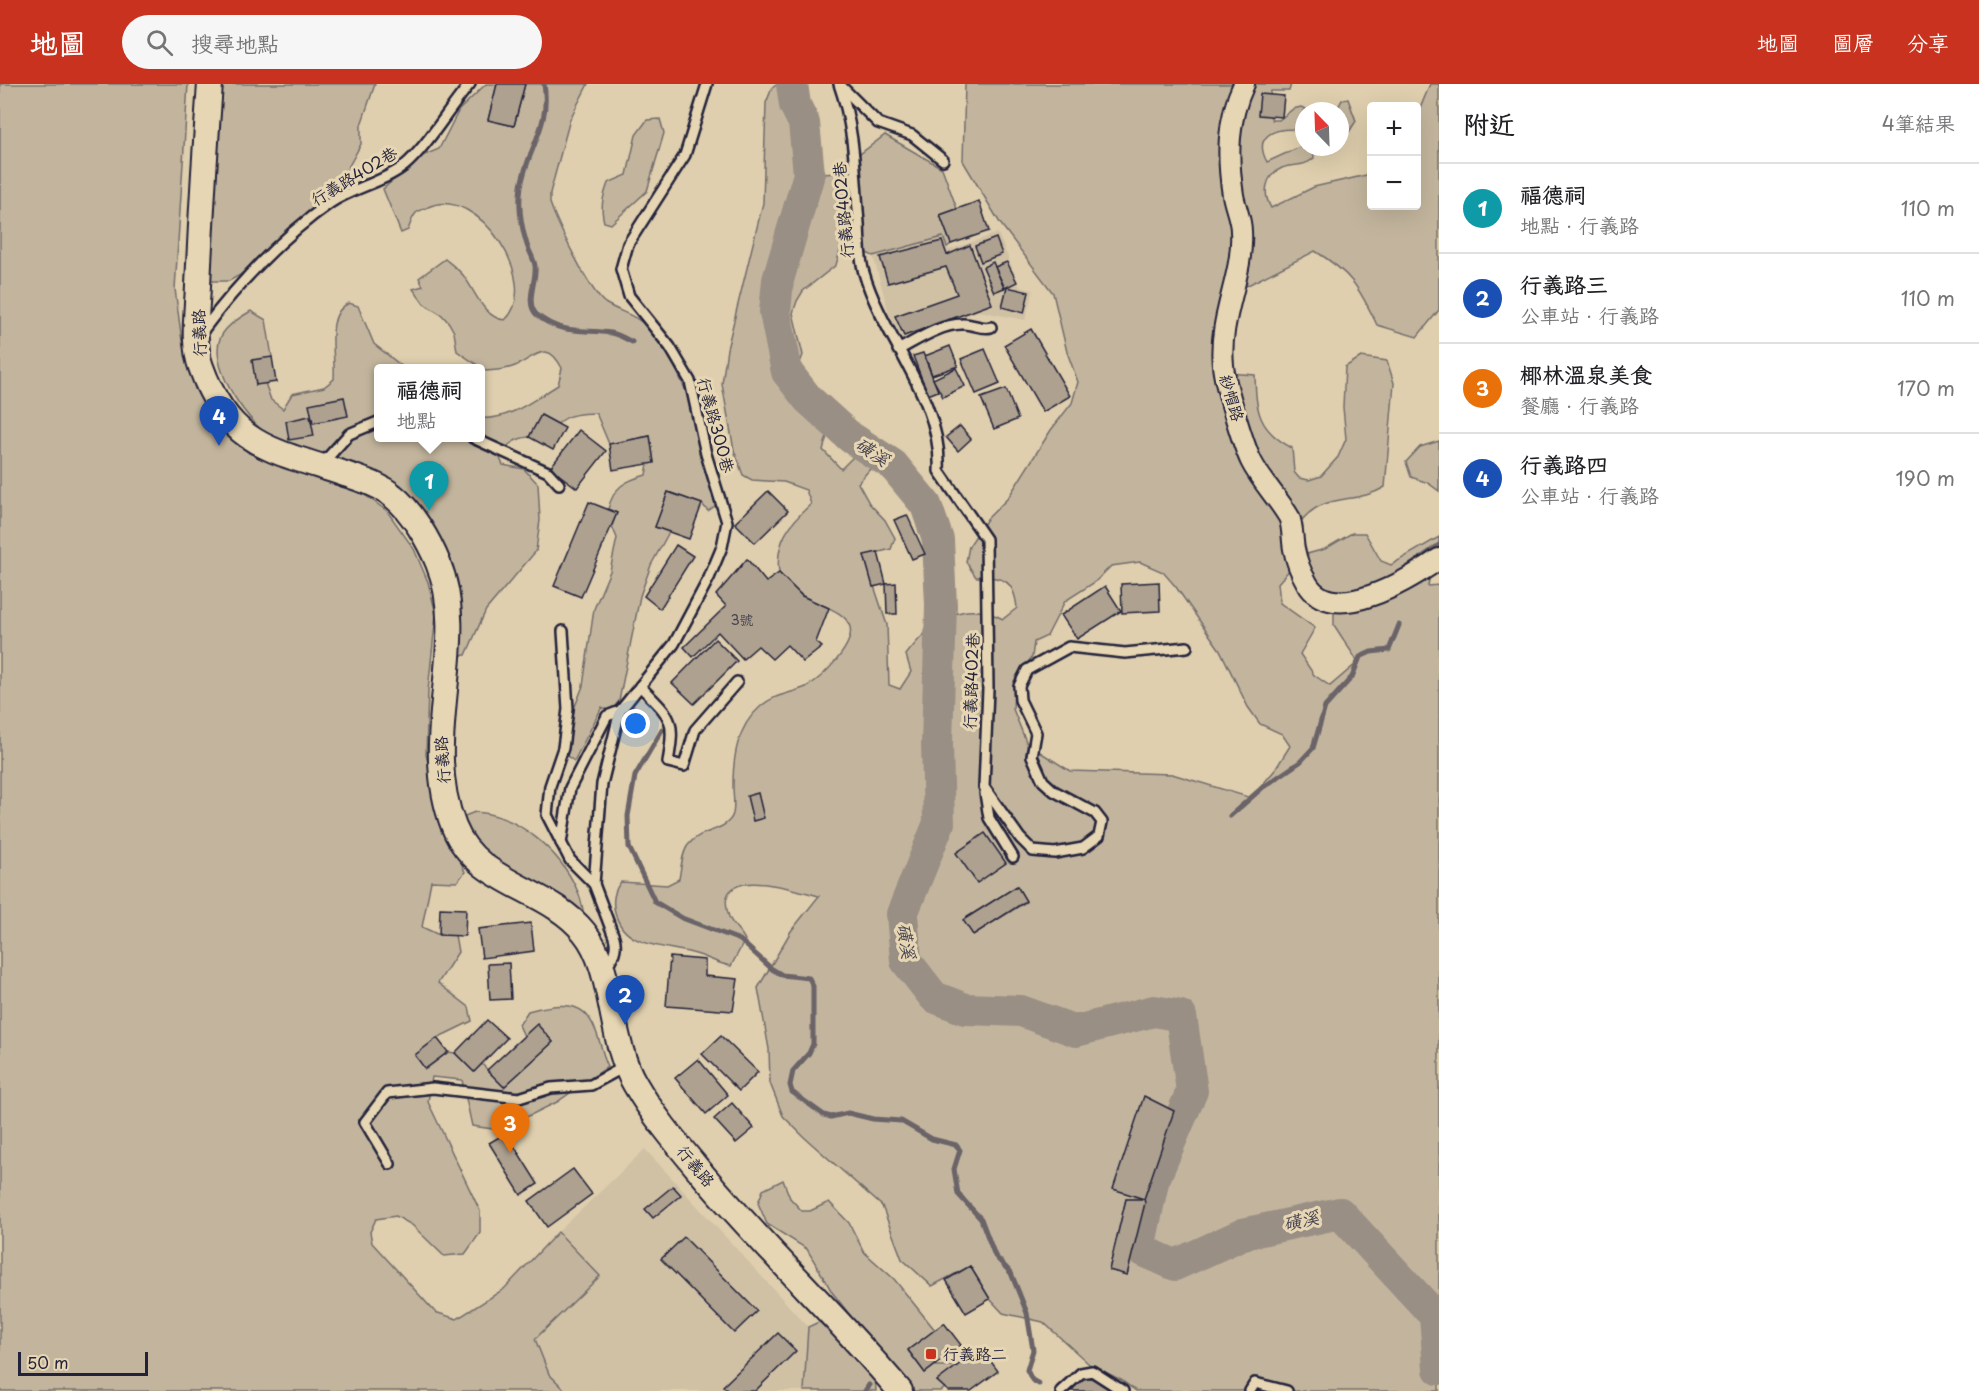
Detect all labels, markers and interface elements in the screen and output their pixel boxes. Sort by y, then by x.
search box [122,15,542,69]
text: 地圖 [30,21,86,64]
icon: search [143,26,176,59]
text: 搜尋地點 [191,26,279,59]
text: 地圖 [1757,26,1799,58]
text: 圖層 [1832,26,1874,58]
text: 分享 [1907,26,1949,58]
north arrow [1295,102,1349,156]
map controls [1367,102,1421,210]
button: + [1367,102,1421,156]
text: 附近 [1463,104,1515,143]
text: 4筆結果 [1882,108,1955,138]
street label: 行義路402巷 [306,140,401,210]
button: − [1367,156,1421,210]
street label: 行義路402巷 [826,161,858,260]
text: 福德祠 [1520,177,1586,210]
text: 1 [1478,193,1487,223]
text: 110 m [1901,193,1955,223]
text: 地點 · 行義路 [1520,210,1639,240]
text: 行義路三 [1520,267,1608,300]
text: 2 [1475,283,1490,313]
text: 110 m [1901,283,1955,313]
text: 公車站 · 行義路 [1520,300,1659,330]
street label: 行義路 [185,309,211,357]
text: 椰林溫泉美食 [1520,357,1652,390]
popup [374,364,485,442]
street label: 紗帽路 [1215,371,1251,424]
text: 福德祠 [396,372,463,405]
text: 3 [1476,373,1489,403]
text: 170 m [1897,373,1955,403]
street label: 行義路300巷 [693,374,741,475]
text: 餐廳 · 行義路 [1520,390,1639,420]
pin: 4 [200,396,238,446]
text: 地點 [396,405,436,435]
water label: 磺溪 [850,429,896,473]
text: 行義路四 [1520,447,1608,480]
pin: 1 [410,462,448,511]
text: 4 [1476,463,1489,493]
text: 190 m [1896,463,1955,493]
text: 公車站 · 行義路 [1520,480,1659,510]
house number: 3號 [730,609,754,630]
street label: 行義路402巷 [956,632,984,730]
your location [621,709,650,738]
street label: 行義路 [427,735,455,785]
water label: 磺溪 [891,921,924,962]
pin: 2 [606,976,644,1025]
pin: 3 [490,1104,530,1153]
street label: 行義路 [672,1139,721,1191]
water label: 磺溪 [1280,1202,1322,1236]
place label: 行義路二 [943,1341,1007,1365]
marker: 行義路二 [924,1347,938,1361]
scale bar [18,1349,148,1376]
text: 50 m [27,1350,68,1374]

